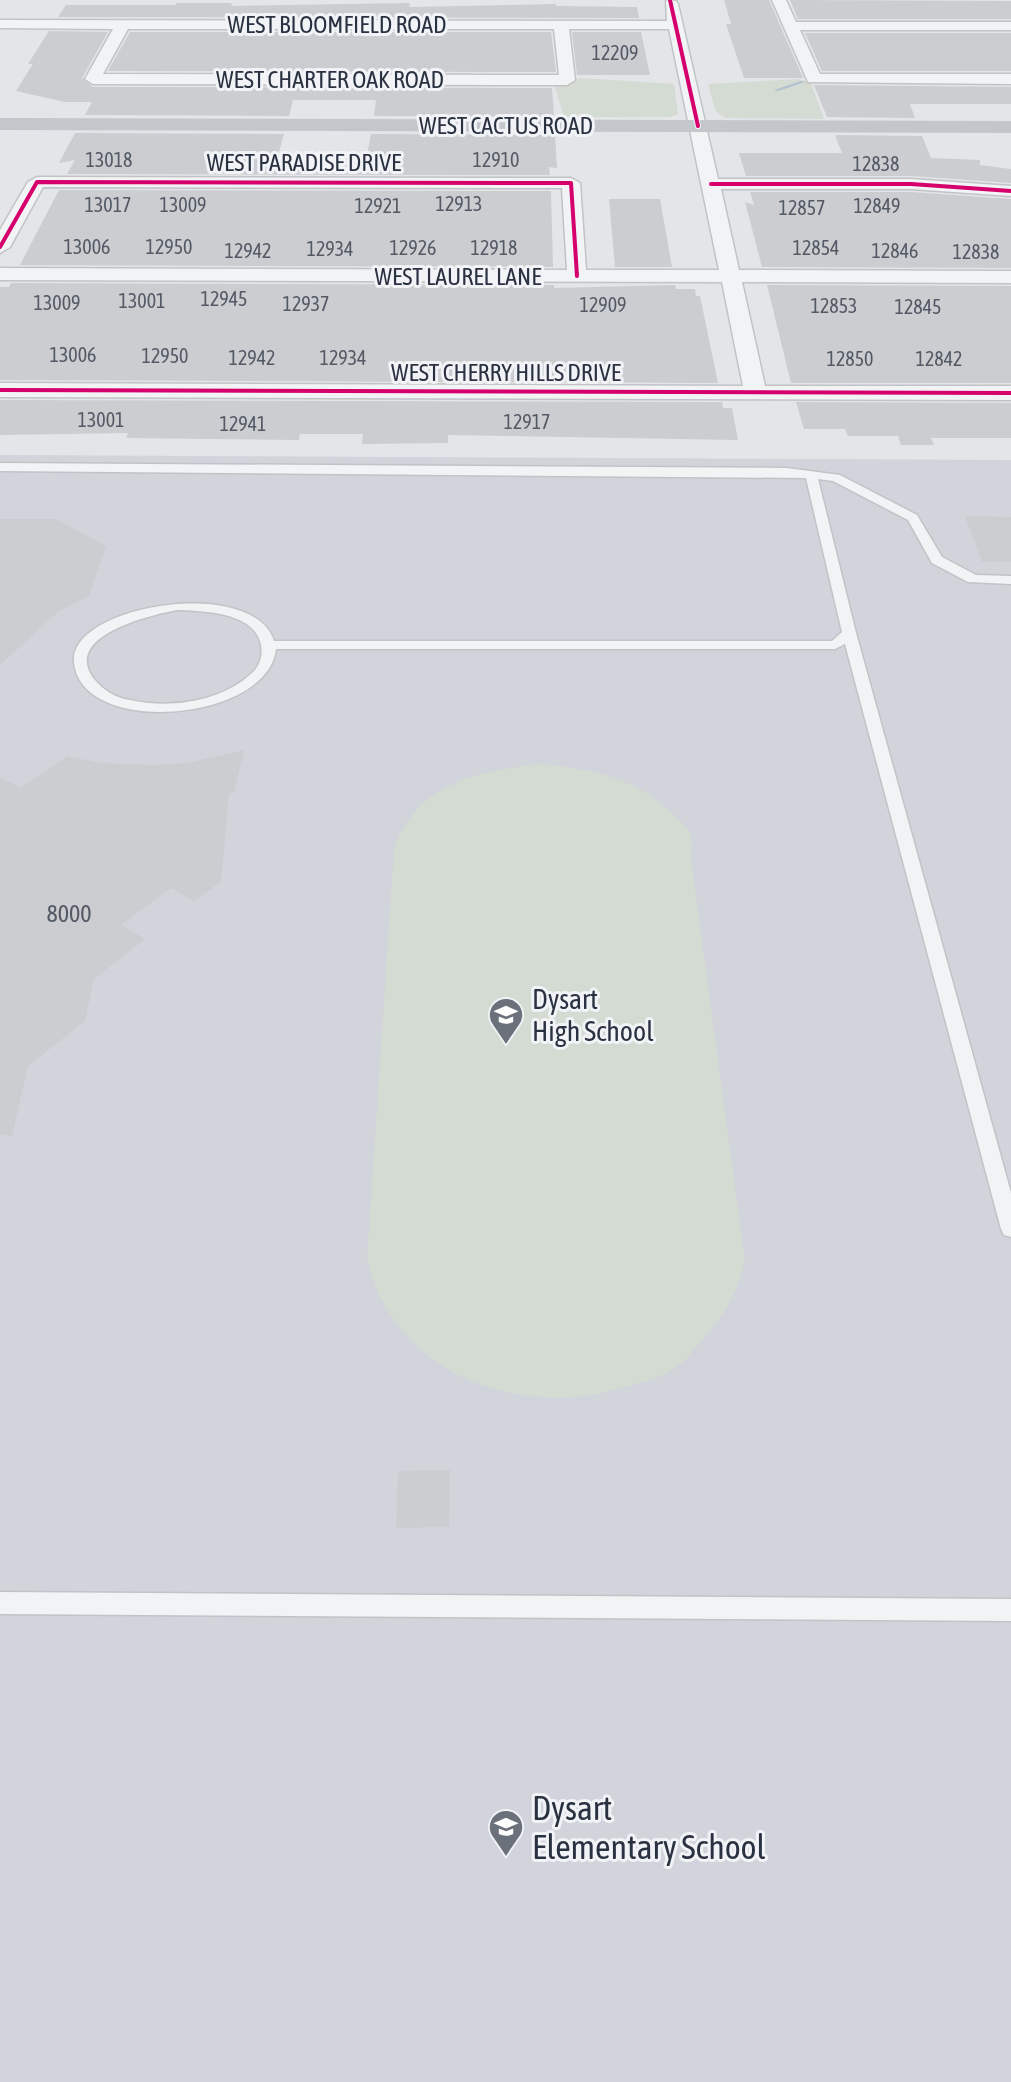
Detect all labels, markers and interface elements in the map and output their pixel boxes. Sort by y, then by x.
street label: WEST BLOOMFIELD ROAD [228,11,446,38]
house number: 12209 [592,41,639,64]
street label: WEST CHARTER OAK ROAD [216,66,444,93]
street label: WEST CACTUS ROAD [419,112,593,139]
house number: 13018 [86,148,133,171]
house number: 12910 [473,148,520,171]
street label: WEST PARADISE DRIVE [207,149,401,176]
house number: 12838 [853,152,900,175]
house number: 12913 [436,192,483,215]
house number: 13017 [85,193,132,216]
house number: 13009 [160,193,207,216]
house number: 12921 [355,194,402,217]
house number: 12849 [854,194,901,217]
house number: 12857 [779,196,826,219]
house number: 13006 [64,235,111,258]
house number: 12950 [146,235,193,258]
house number: 12926 [390,236,437,259]
house number: 12918 [471,236,518,259]
house number: 12854 [793,236,840,259]
house number: 12934 [307,237,354,260]
house number: 12942 [225,239,272,262]
house number: 12846 [872,239,919,262]
house number: 12838 [953,240,1000,263]
street label: WEST LAUREL LANE [375,263,541,290]
house number: 12945 [201,287,248,310]
house number: 13001 [119,289,166,312]
house number: 13009 [34,291,81,314]
house number: 12937 [283,292,330,315]
house number: 12909 [580,293,627,316]
house number: 12853 [811,294,858,317]
house number: 12845 [895,295,942,318]
house number: 13006 [50,343,97,366]
house number: 12950 [142,344,189,367]
house number: 12942 [229,346,276,369]
house number: 12934 [320,346,367,369]
house number: 12850 [827,347,874,370]
house number: 12842 [916,347,963,370]
street label: WEST CHERRY HILLS DRIVE [391,359,621,386]
house number: 13001 [78,408,125,431]
house number: 12917 [504,410,551,433]
house number: 12941 [220,412,267,435]
house number: 8000 [46,900,92,927]
place label: Dysart High School [532,983,654,1047]
school or university icon: Dysart High School [487,996,525,1046]
place label: Dysart Elementary School [532,1788,766,1866]
school or university icon: Dysart Elementary School [487,1808,525,1858]

